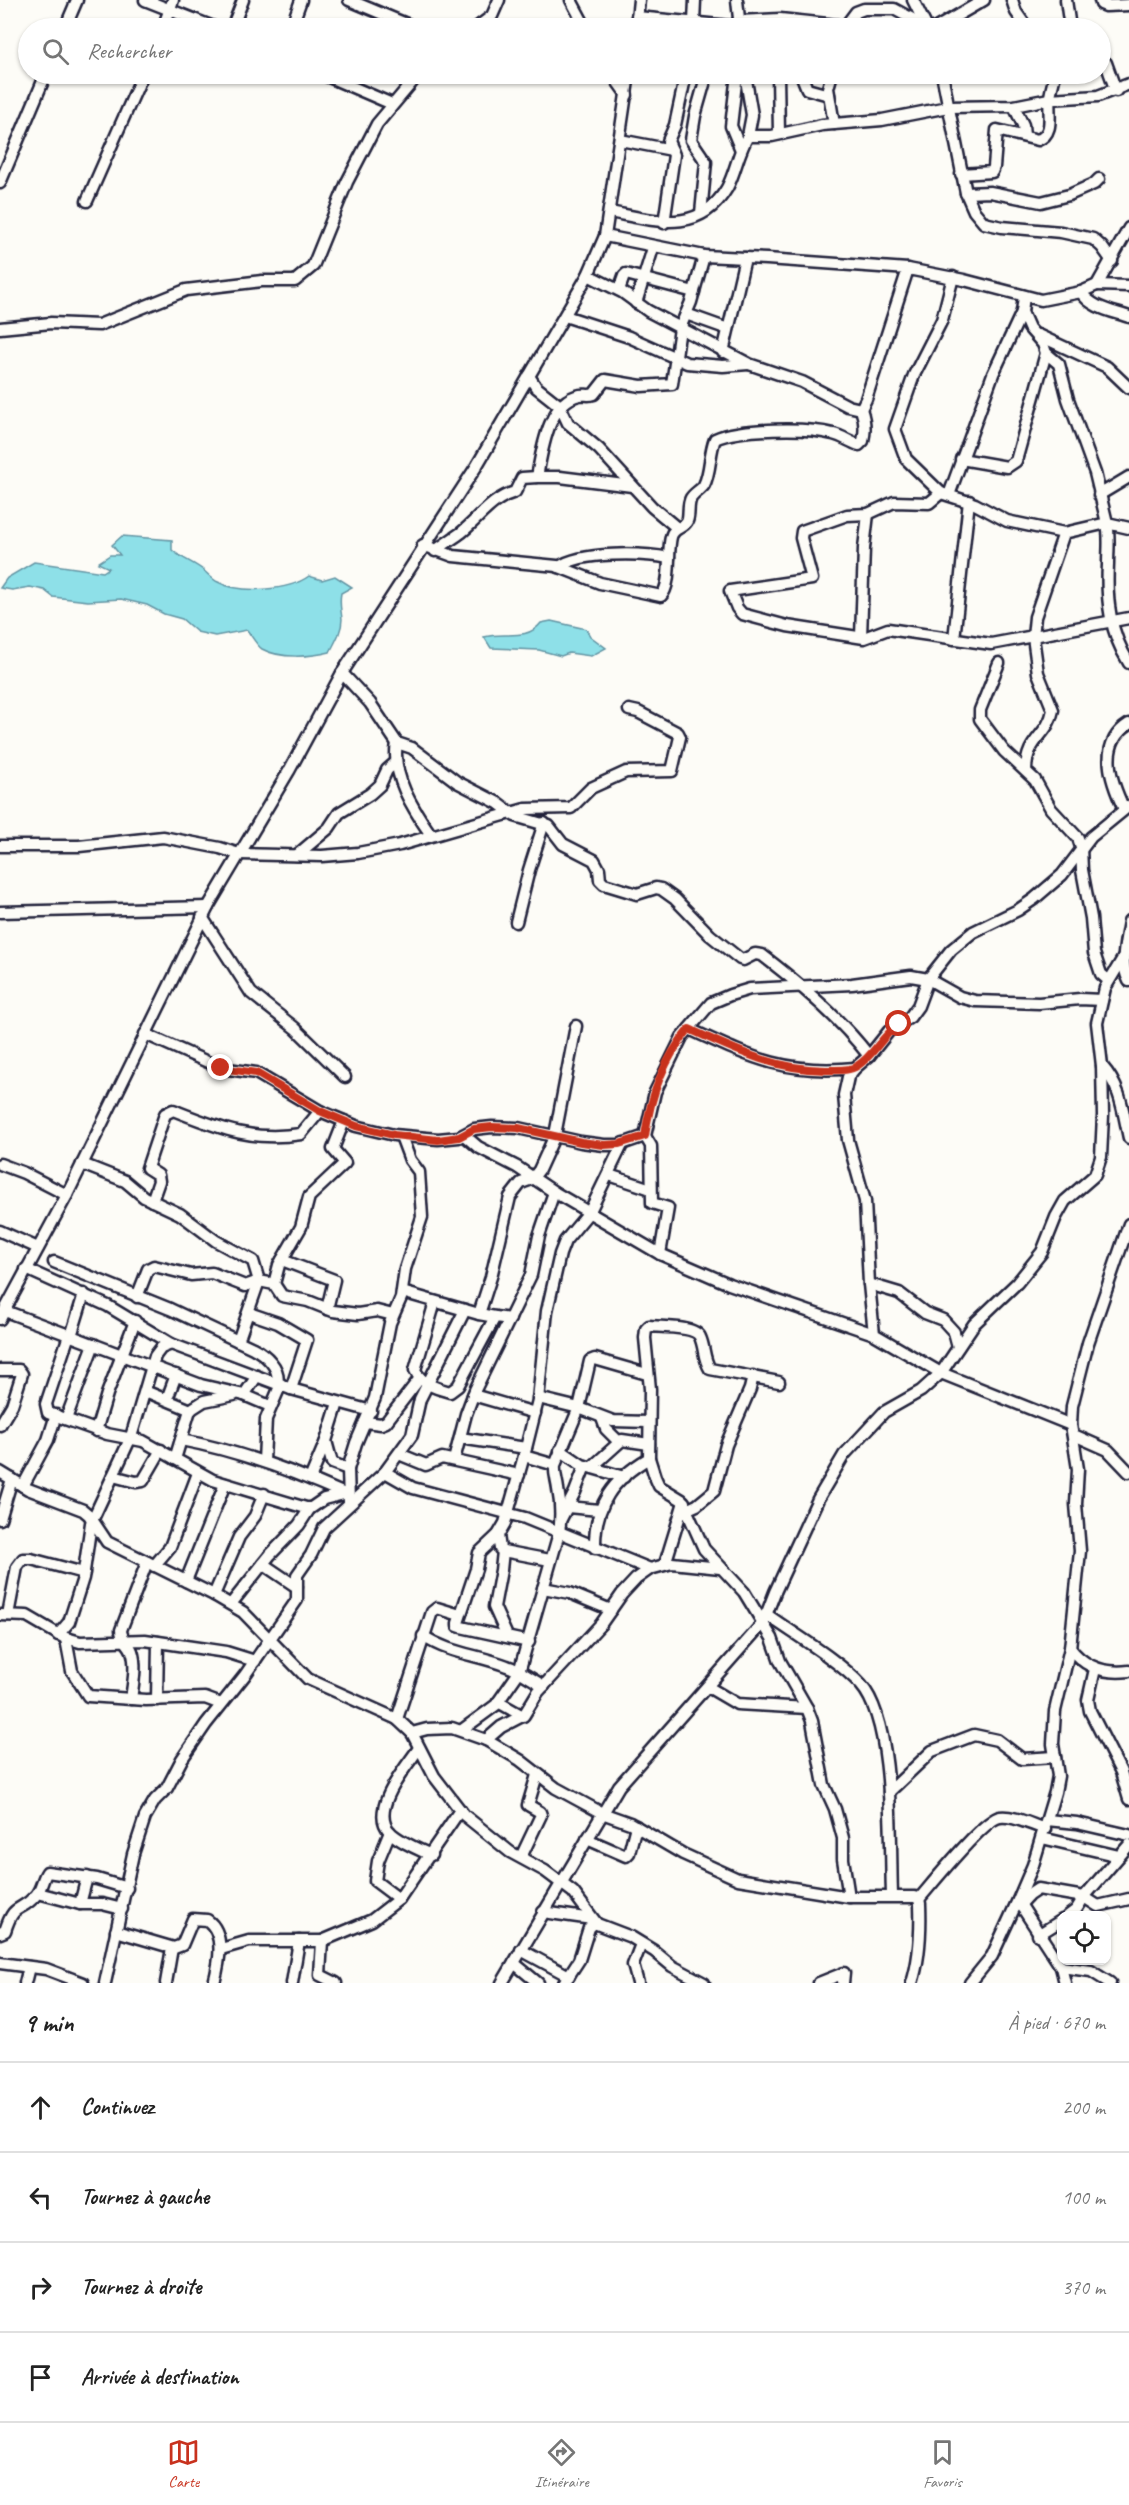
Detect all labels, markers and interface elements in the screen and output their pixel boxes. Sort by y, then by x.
search box [18,18,1111,84]
icon: search [39,35,72,68]
text: Rechercher [87,37,171,65]
route start [885,1010,911,1036]
route end [207,1054,233,1080]
map controls [1057,1911,1111,1965]
button: locate [1057,1911,1111,1965]
text: 9 min [24,2006,74,2039]
text: À pied · 670 m [1008,2010,1105,2035]
icon: ahead [24,2091,57,2124]
text: Continuez [81,2093,154,2121]
text: 200 m [1062,2095,1105,2120]
icon: left [24,2181,57,2214]
text: Tournez à gauche [81,2183,209,2211]
text: 100 m [1062,2185,1105,2210]
icon: right [24,2271,57,2304]
text: Tournez à droite [81,2273,201,2301]
text: 370 m [1062,2275,1105,2300]
icon: arrive [24,2361,57,2394]
text: Arrivée à destination [81,2363,239,2391]
tab: Carte [167,2436,200,2492]
tab: Itinéraire [535,2436,589,2492]
tab: Favoris [923,2436,962,2492]

